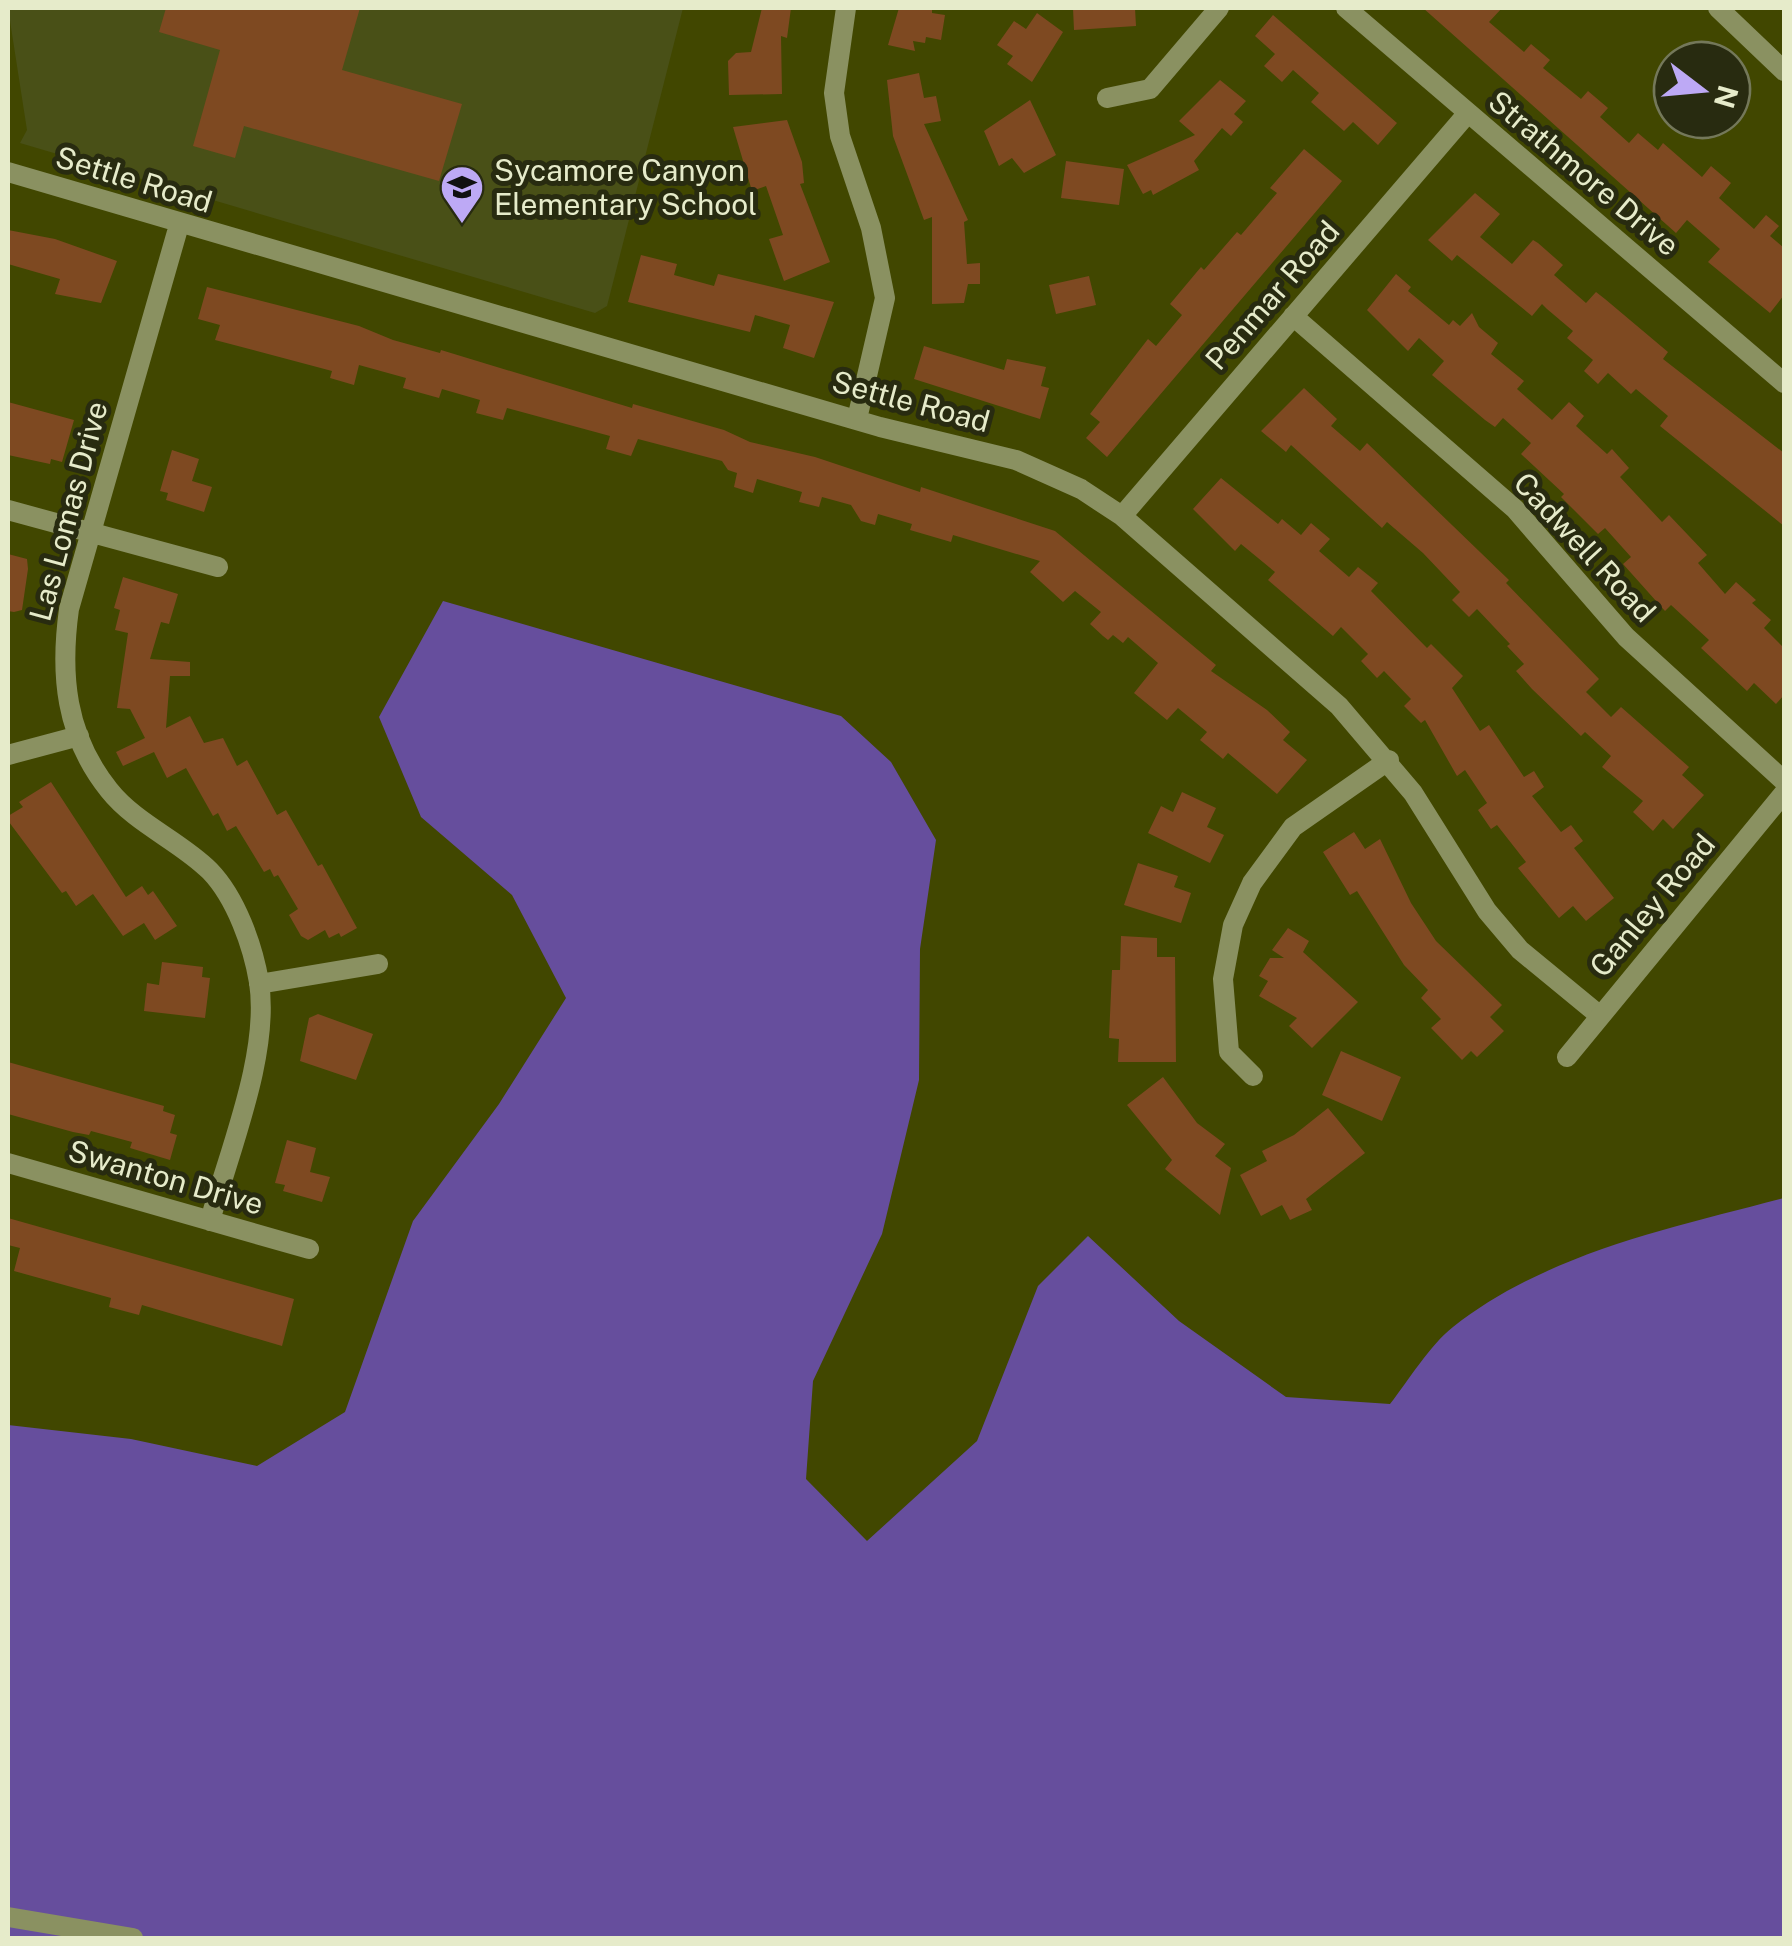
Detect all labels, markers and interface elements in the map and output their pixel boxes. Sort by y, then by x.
north arrow [1652,40,1752,140]
text: N [1708,82,1745,112]
street label: Strathmore Drive [1481,83,1687,263]
street label: Settle Road [51,138,217,220]
place label: Sycamore Canyon Elementary School [494,152,757,222]
school or university icon: Sycamore Canyon Elementary School [439,164,485,225]
street label: Penmar Road [1197,213,1347,377]
street label: Settle Road [828,363,994,439]
street label: Las Lomas Drive [21,397,115,625]
street label: Cadwell Road [1507,465,1663,629]
street label: Ganley Road [1582,826,1722,984]
street label: Swanton Drive [64,1132,268,1222]

